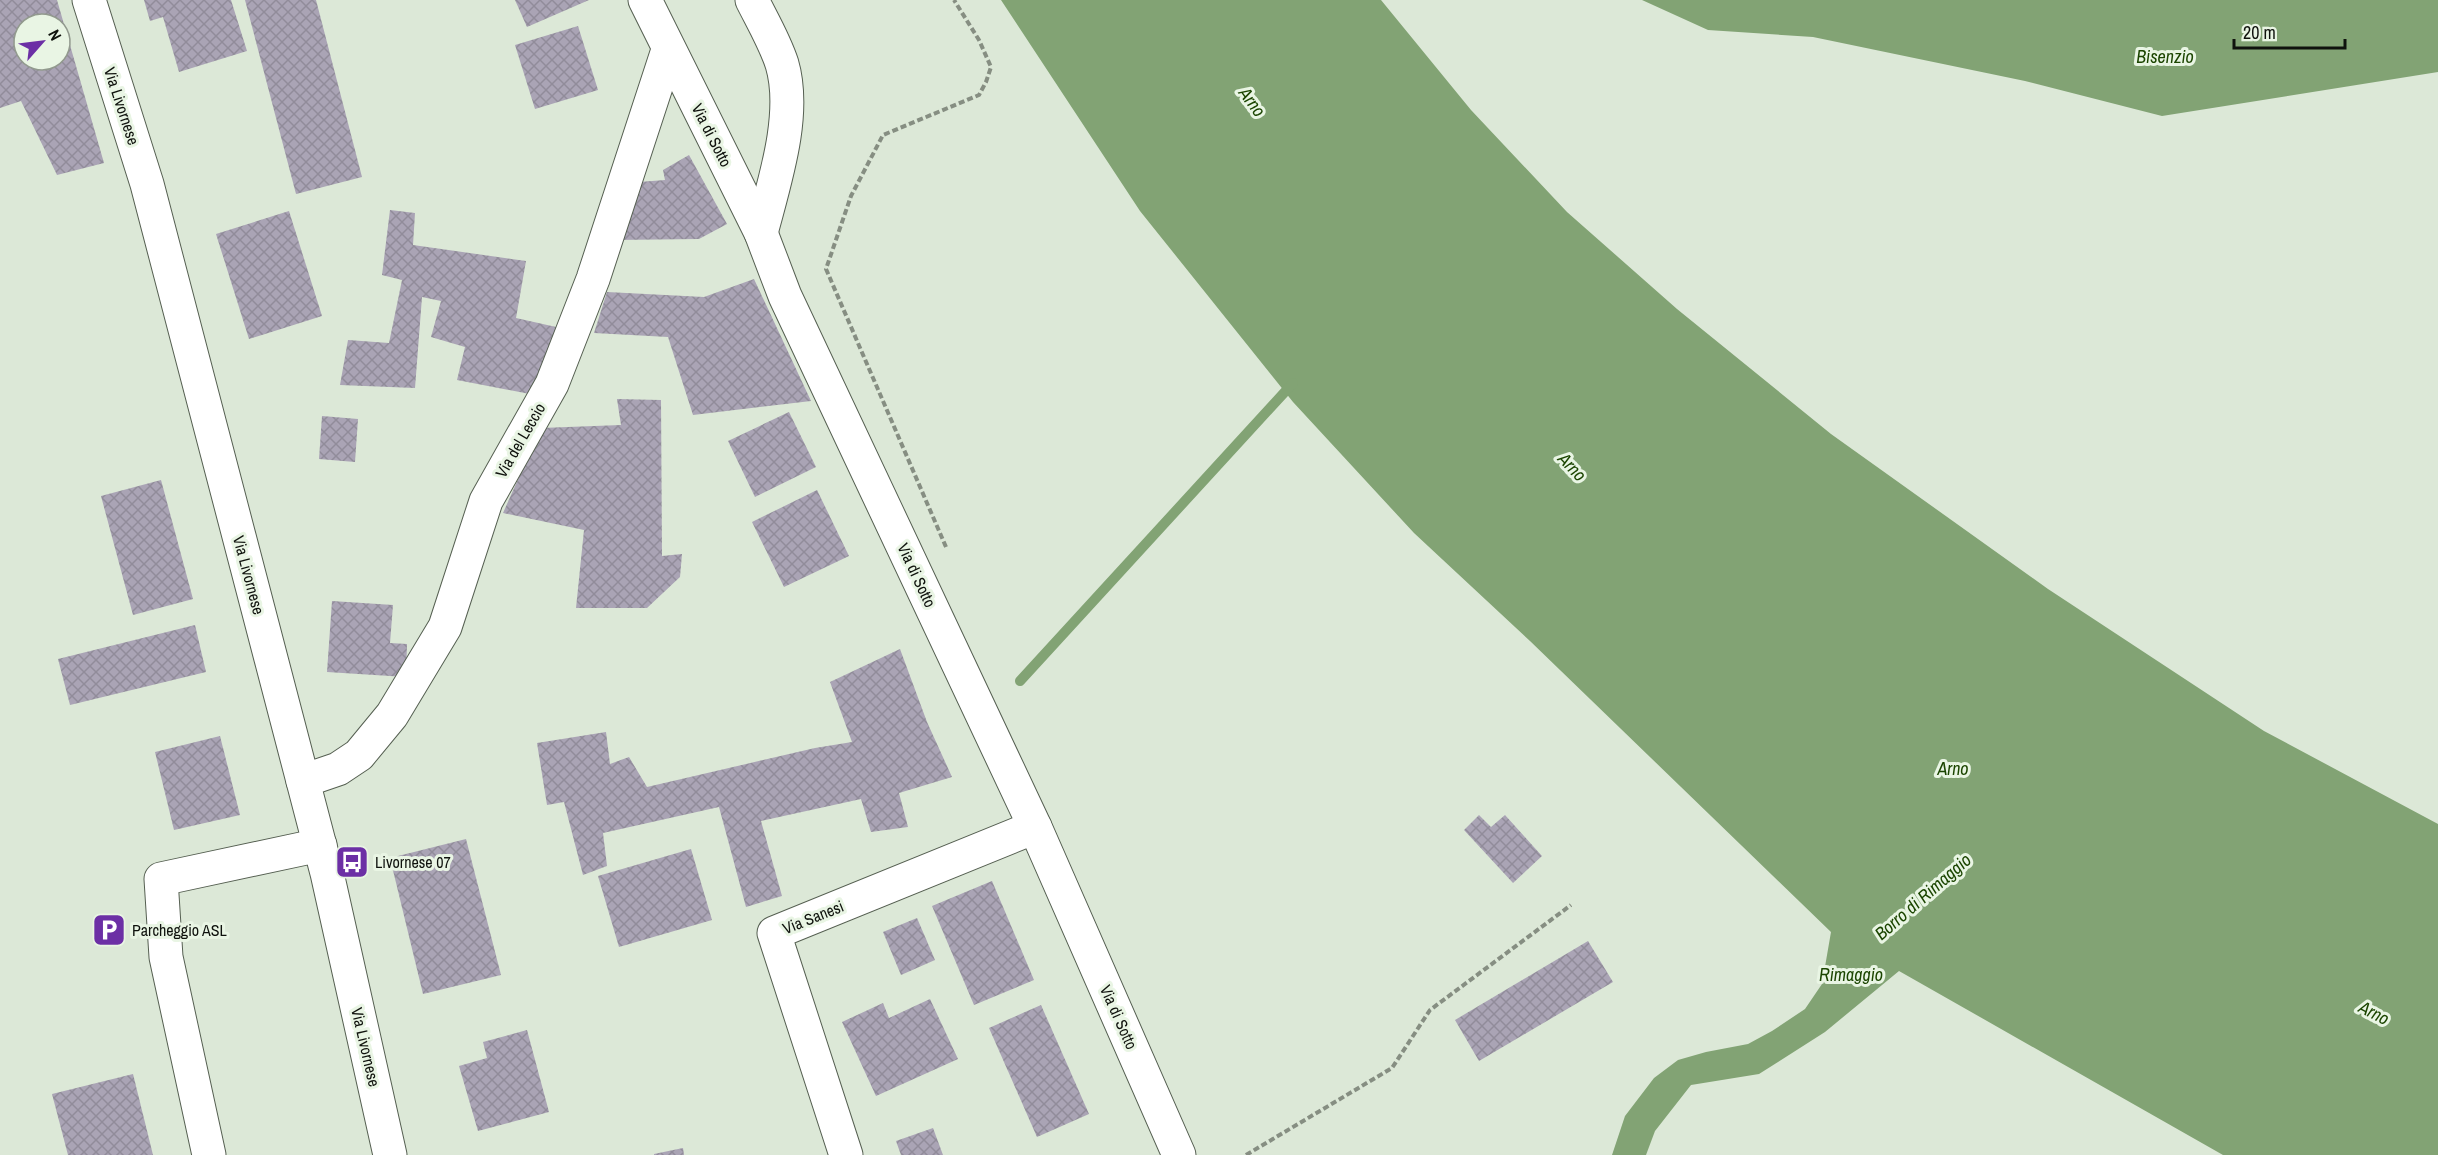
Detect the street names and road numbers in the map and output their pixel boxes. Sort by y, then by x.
street label: Via Livornese [99,64,145,148]
street label: Via di Sotto [687,100,737,170]
street label: Via del Leccio [490,399,550,481]
street label: Via Livornese [228,533,270,617]
street label: Via di Sotto [893,539,941,611]
street label: Via Sanesi [779,895,847,939]
street label: Via di Sotto [1095,981,1143,1053]
street label: Via Livornese [346,1005,386,1089]

